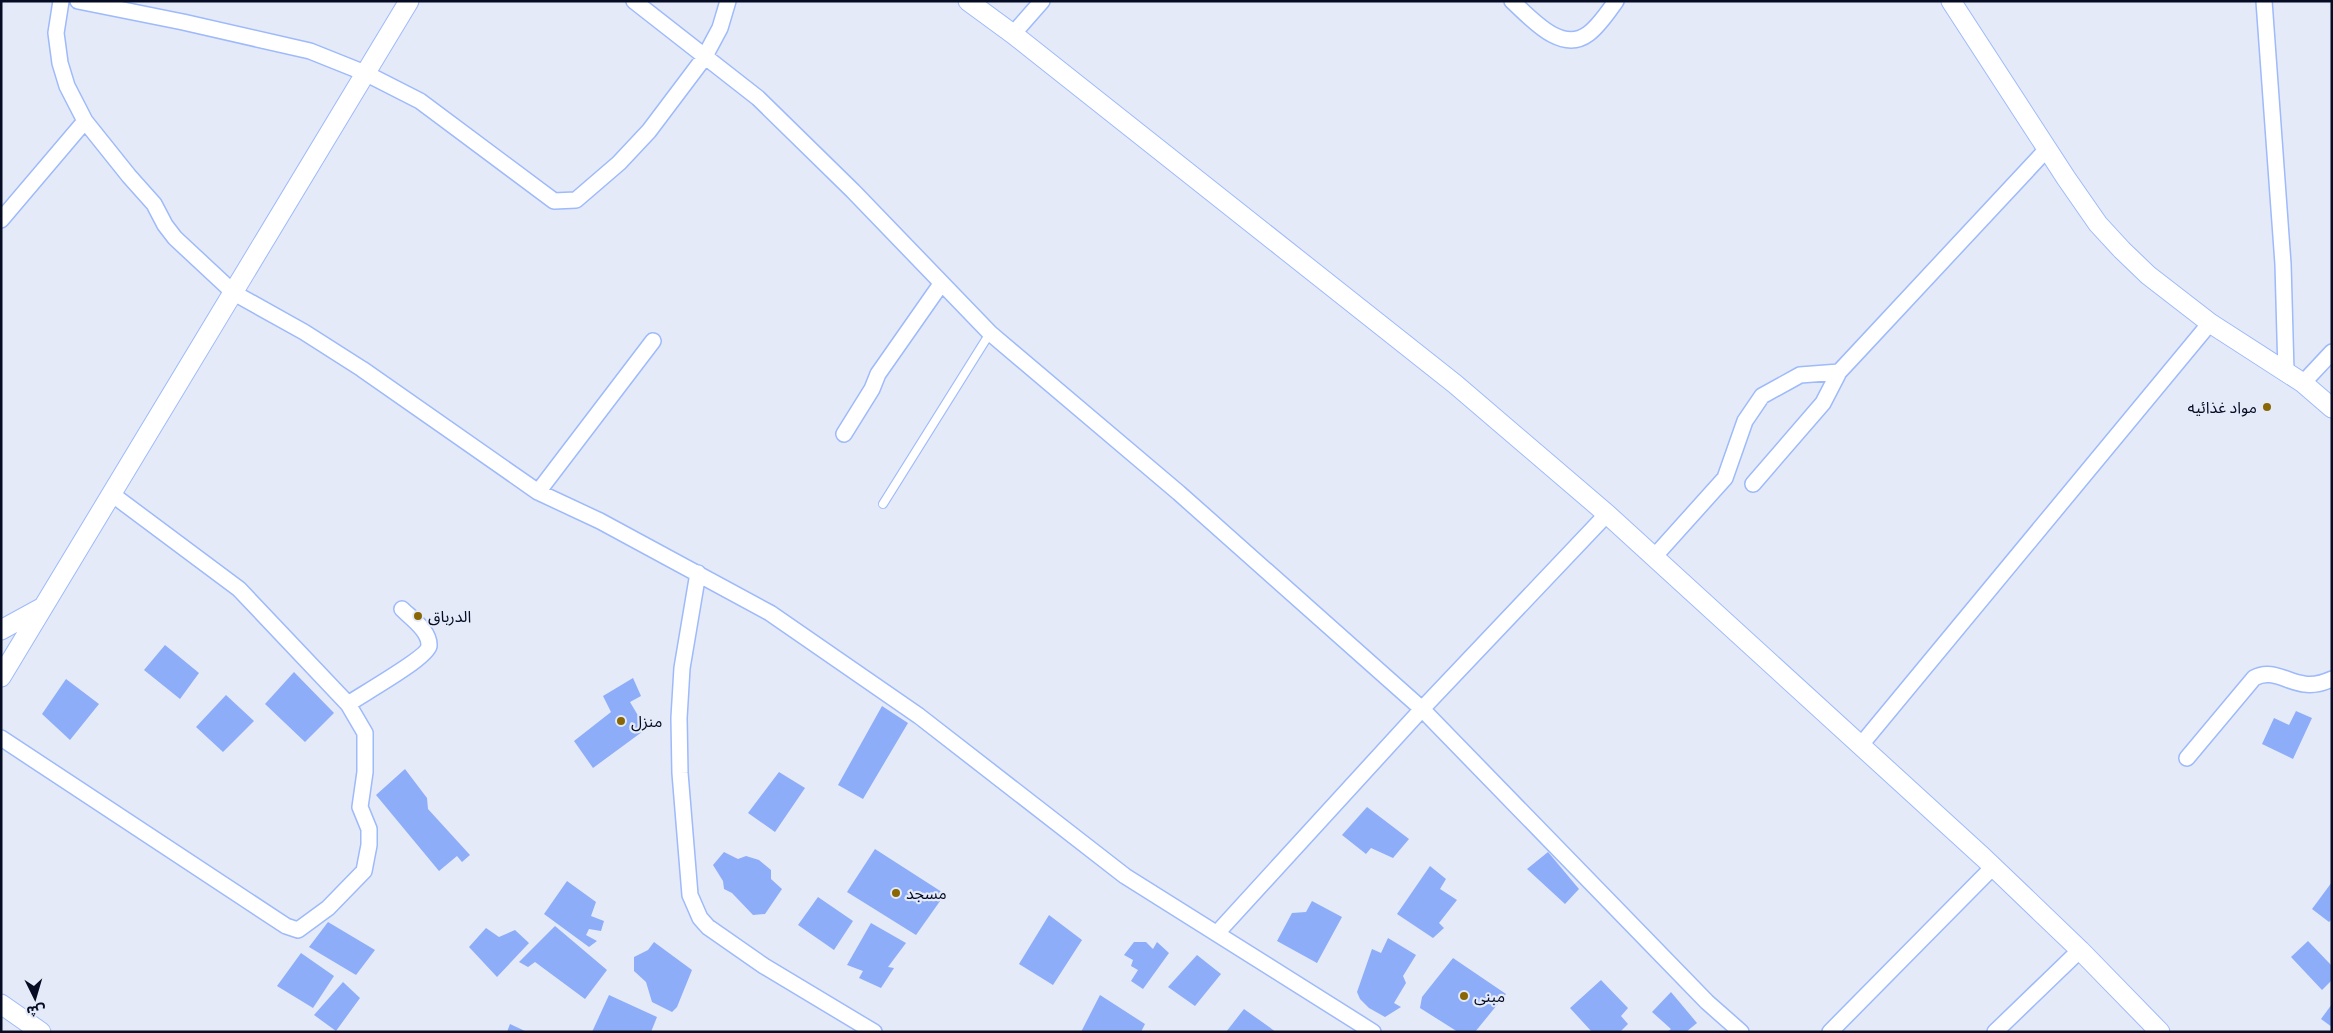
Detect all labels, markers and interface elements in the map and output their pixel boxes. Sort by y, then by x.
place label: مواد غذائيه [2188,397,2257,417]
marker: مواد غذائيه [2261,401,2273,413]
place label: الدرباق [428,606,471,626]
marker: الدرباق [412,610,424,622]
place label: منزل [631,711,662,732]
marker: منزل [615,715,627,727]
place label: مسجد [906,883,947,902]
marker: مسجد [890,887,902,899]
north arrow [10,973,60,1023]
place label: مبنى [1474,986,1505,1006]
marker: مبنى [1458,990,1470,1002]
text: ش [26,1002,46,1021]

